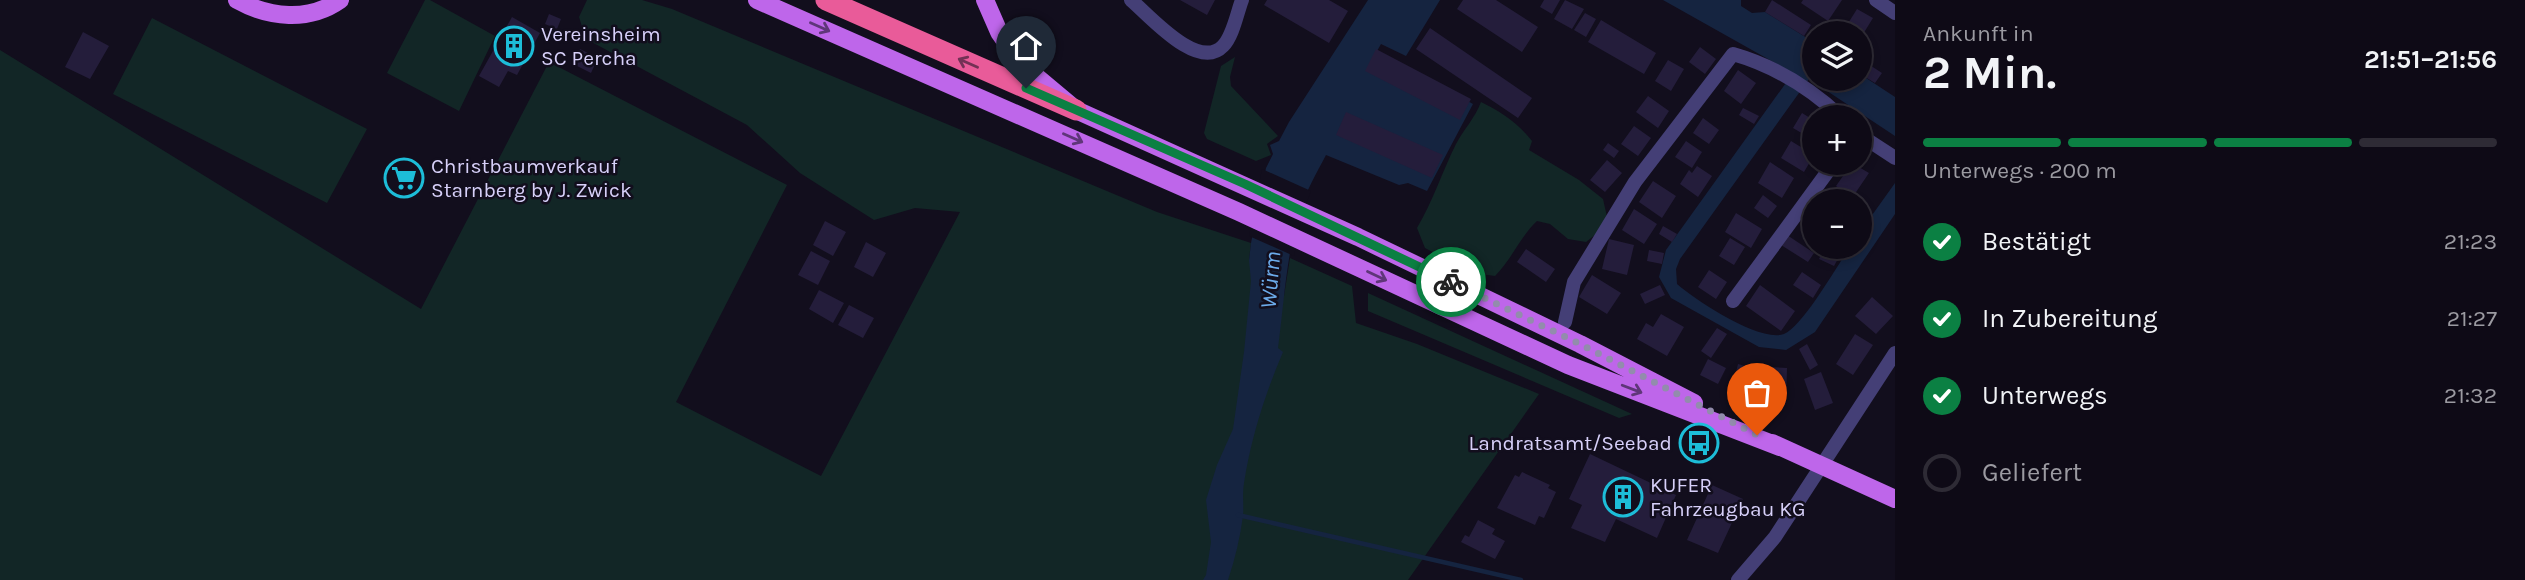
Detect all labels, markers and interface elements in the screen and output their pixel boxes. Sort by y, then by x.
pin [996,16,1056,88]
text: Ankunft in [1923,20,2034,47]
one-way arrow [809,21,830,34]
map controls [1802,21,1872,259]
button: layers [1802,21,1872,91]
place label: Vereinsheim SC Percha [541,22,661,70]
building icon: Vereinsheim SC Percha [493,25,535,67]
icon: home [1007,27,1045,65]
text: 21:51–21:56 [2364,44,2497,75]
text: 2 Min. [1923,46,2056,100]
one-way arrow [958,56,980,69]
button: + [1802,105,1872,175]
one-way arrow [1062,132,1083,145]
place label: Christbaumverkauf Starnberg by J. Zwick [431,154,632,202]
supermarket icon: Christbaumverkauf Starnberg by J. Zwick [383,157,425,199]
text: Unterwegs · 200 m [1923,157,2117,184]
button: − [1802,189,1872,259]
icon: check [1923,223,1961,261]
text: Bestätigt [1982,226,2091,257]
text: 21:23 [2444,228,2497,255]
courier [1416,247,1486,317]
water label: Würm [1255,250,1286,310]
icon: bike [1432,263,1470,301]
one-way arrow [1366,270,1387,284]
icon: check [1923,300,1961,338]
text: In Zubereitung [1982,303,2157,334]
text: 21:27 [2447,305,2497,332]
pin [1727,363,1787,435]
icon: bag [1738,374,1776,412]
icon: check [1923,377,1961,415]
text: Unterwegs [1982,380,2108,411]
text: 21:32 [2444,382,2497,409]
one-way arrow [1620,384,1642,397]
bus stop icon: Landratsamt/Seebad [1678,422,1720,464]
place label: Landratsamt/Seebad [1469,431,1672,455]
text: Geliefert [1982,457,2082,488]
place label: KUFER Fahrzeugbau KG [1650,473,1806,521]
building icon: KUFER Fahrzeugbau KG [1602,476,1644,518]

